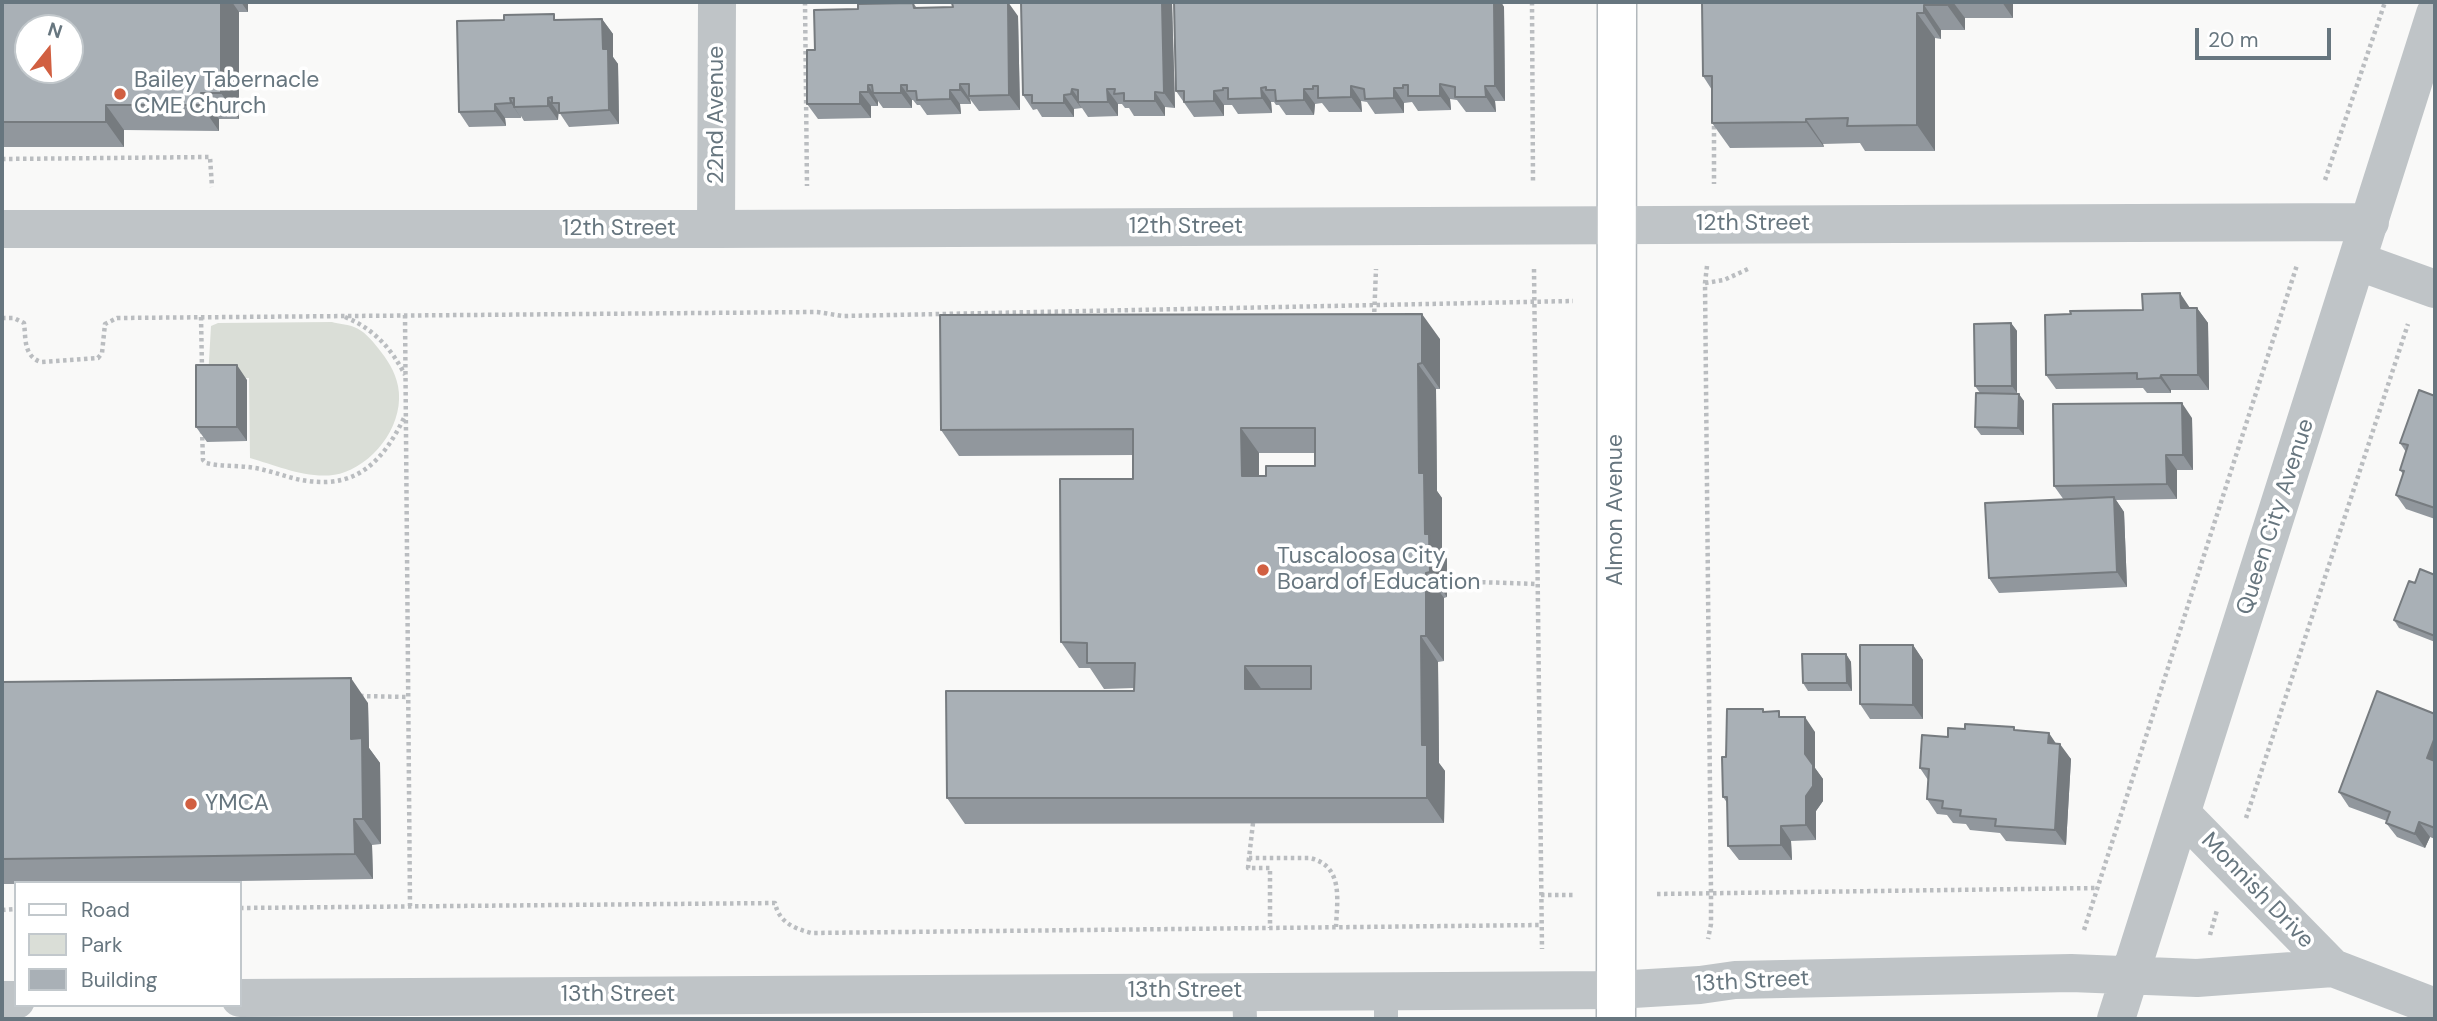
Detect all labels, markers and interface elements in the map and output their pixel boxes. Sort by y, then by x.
north arrow [14,14,84,84]
scale bar [2199,14,2336,58]
text: N [45,16,65,44]
text: 20 m [2208,26,2259,54]
street label: 22nd Avenue [703,46,731,184]
place label: Bailey Tabernacle CME Church [134,67,319,121]
marker: Bailey Tabernacle CME Church [112,86,128,102]
street label: 12th Street [1696,210,1810,238]
street label: 12th Street [1129,213,1243,241]
street label: 12th Street [562,215,676,243]
street label: Queen City Avenue [2231,415,2321,619]
street label: Almon Avenue [1602,434,1630,586]
place label: Tuscaloosa City Board of Education [1277,543,1481,597]
marker: Tuscaloosa City Board of Education [1255,562,1271,578]
place label: YMCA [205,790,269,818]
marker: YMCA [183,796,199,812]
street label: Monnish Drive [2195,827,2319,955]
legend [14,881,242,1007]
text: Road [81,896,130,924]
text: Park [81,931,122,959]
street label: 13th Street [1694,965,1810,999]
text: Building [81,966,157,994]
street label: 13th Street [1128,977,1242,1005]
street label: 13th Street [561,981,675,1009]

